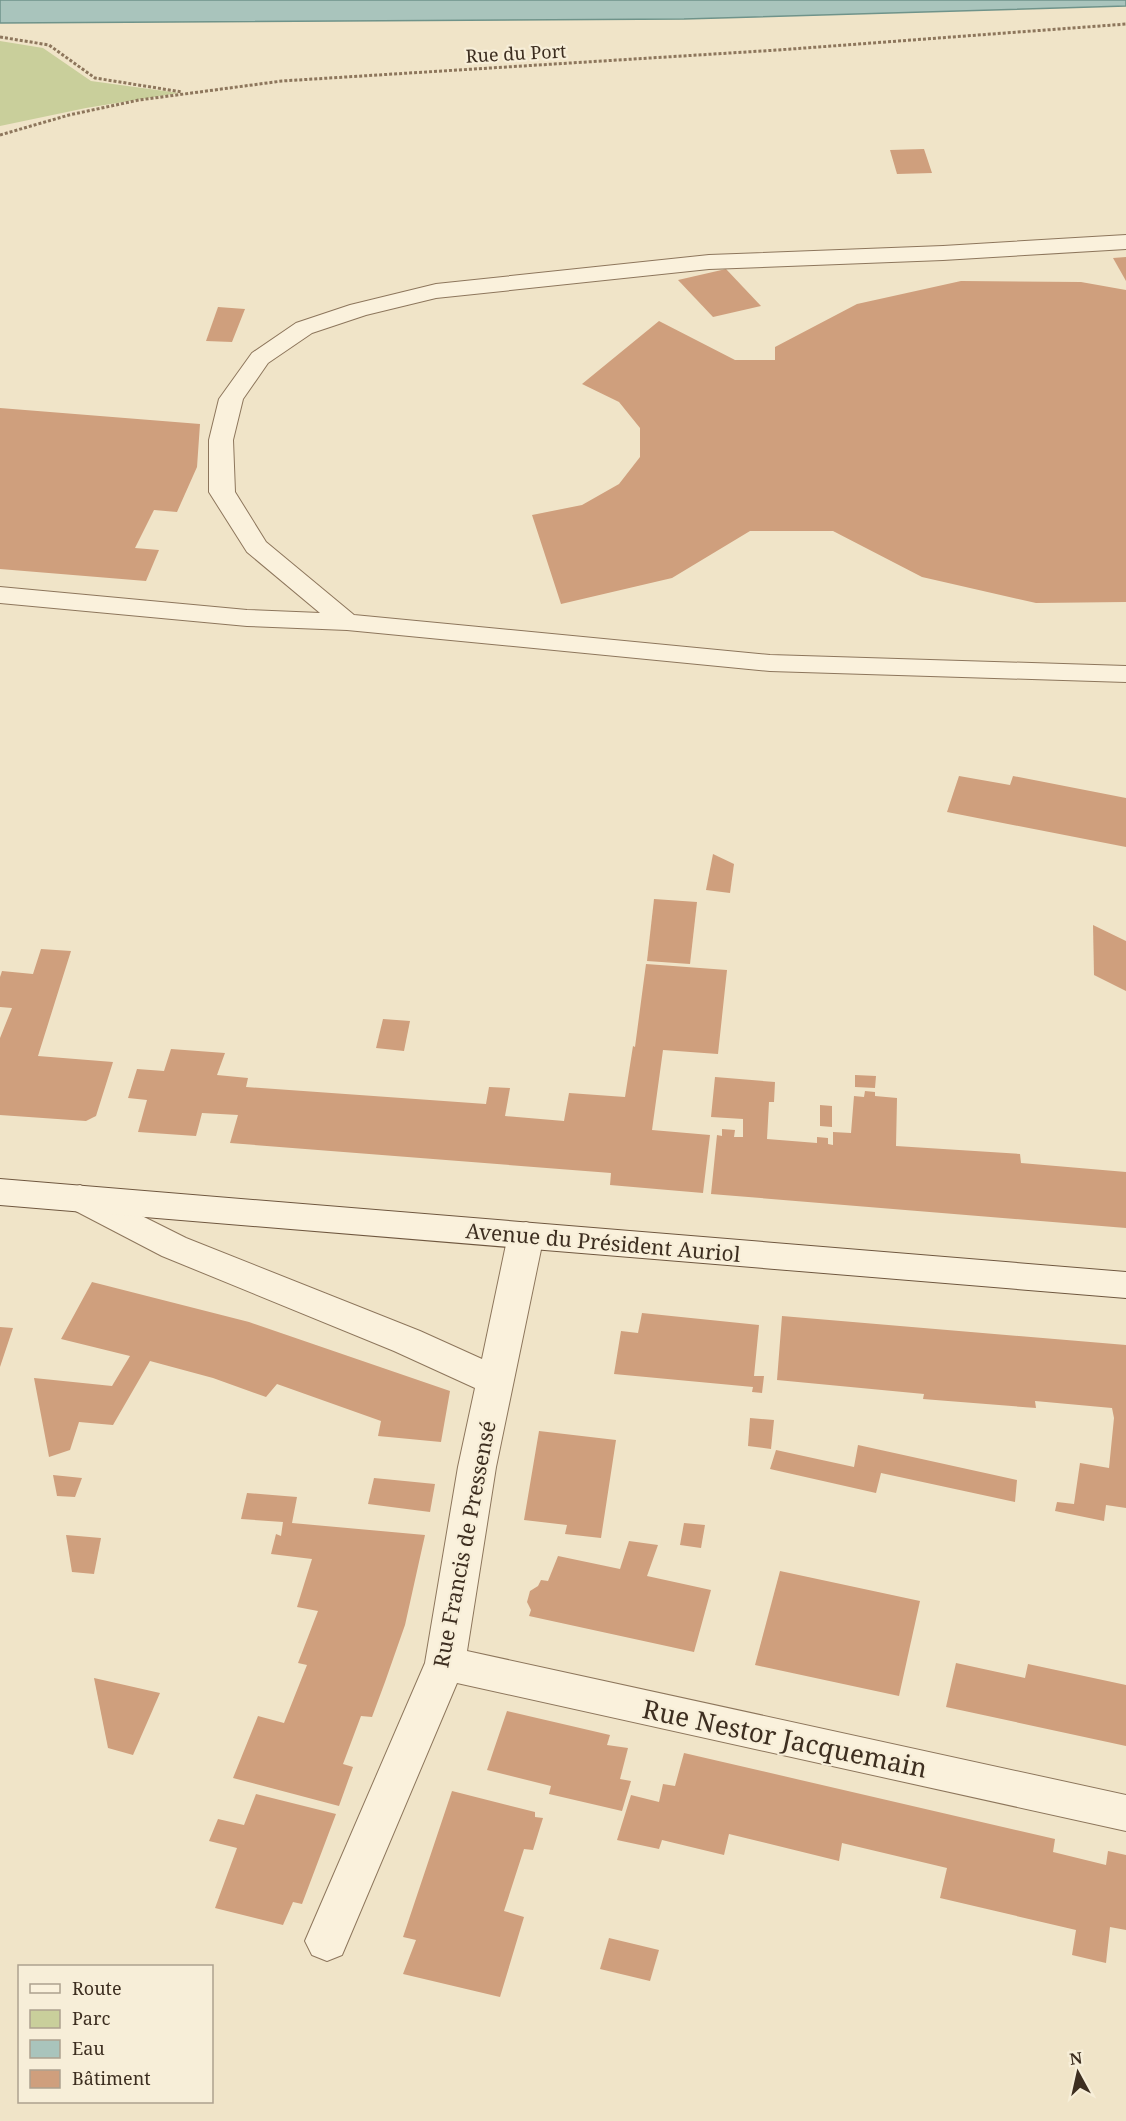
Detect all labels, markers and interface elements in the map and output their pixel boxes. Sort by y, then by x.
street label: Rue du Port [465,38,567,68]
street label: Avenue du Président Auriol [464,1216,742,1268]
street label: Rue Francis de Pressensé [426,1418,502,1670]
street label: Rue Nestor Jacquemain [639,1690,931,1786]
legend [18,1965,213,2103]
text: Route [72,1976,122,2000]
text: Parc [72,2006,110,2030]
text: Eau [72,2036,105,2060]
north arrow [1048,2043,1108,2103]
text: N [1068,2046,1084,2070]
text: Bâtiment [72,2066,151,2090]

